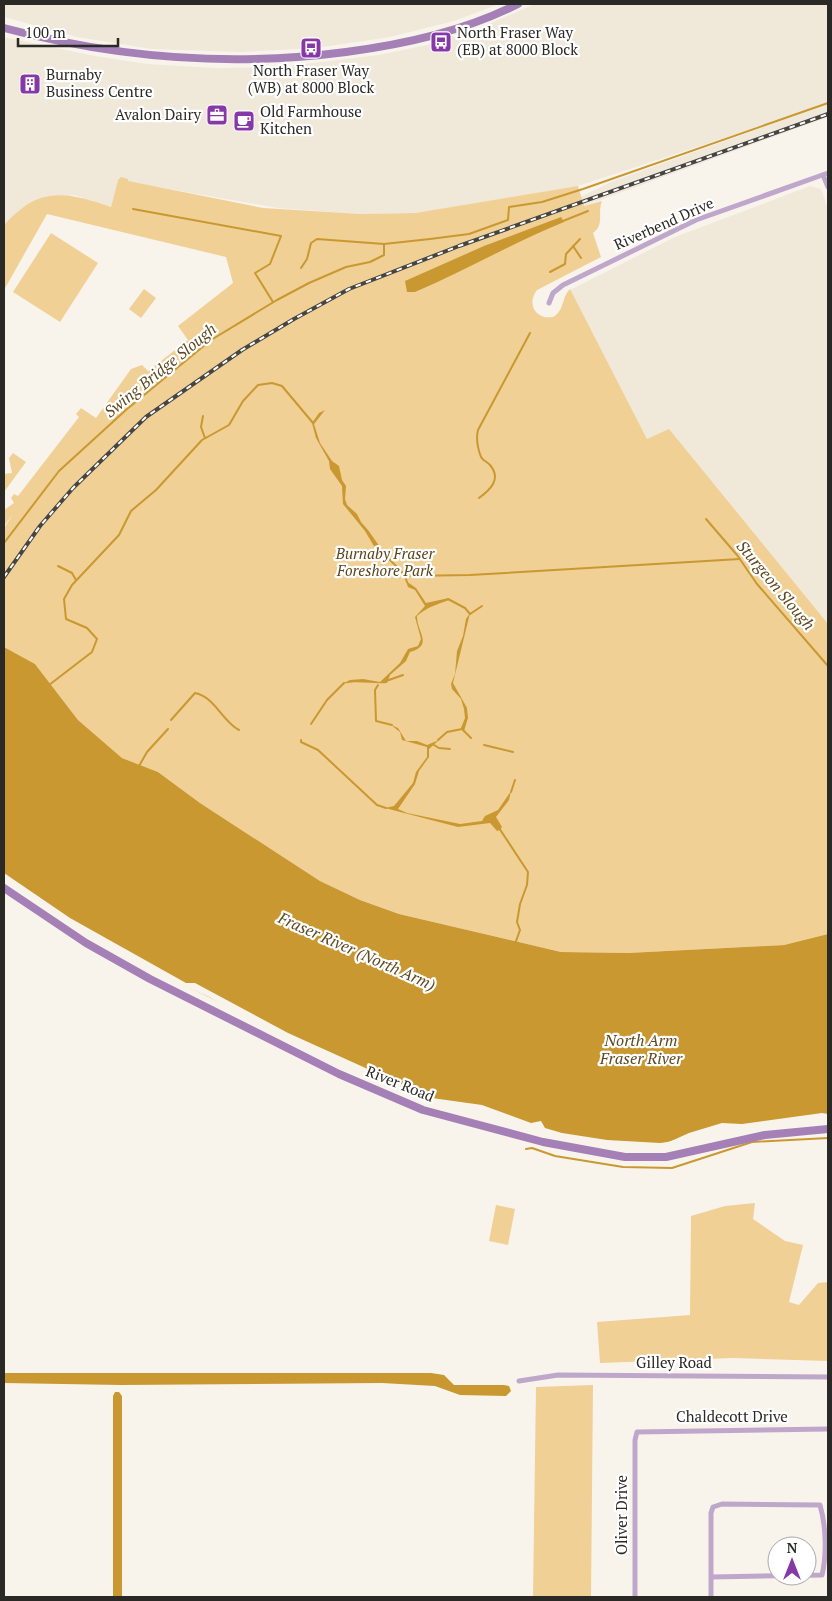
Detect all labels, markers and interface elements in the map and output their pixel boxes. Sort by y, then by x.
scale bar [18,15,118,47]
text: 100 m [25,22,66,42]
place label: North Fraser Way (EB) at 8000 Block [457,22,578,59]
bus stop icon: North Fraser Way (EB) at 8000 Block [429,30,453,54]
bus stop icon: North Fraser Way (WB) at 8000 Block [299,36,323,60]
place label: North Fraser Way (WB) at 8000 Block [248,60,374,97]
place label: Burnaby Business Centre [46,64,153,101]
building icon: Burnaby Business Centre [18,72,42,96]
place label: Old Farmhouse Kitchen [260,101,362,138]
office icon: Avalon Dairy [205,103,229,127]
place label: Avalon Dairy [115,104,201,124]
cafe icon: Old Farmhouse Kitchen [232,109,256,133]
street label: Riverbend Drive [611,192,717,254]
water label: Swing Bridge Slough [99,318,221,422]
water label: Sturgeon Slough [732,535,820,635]
park label: Burnaby Fraser Foreshore Park [335,543,435,580]
water label: Fraser River (North Arm) [274,906,439,996]
water label: North Arm Fraser River [599,1029,683,1069]
street label: River Road [363,1060,437,1106]
street label: Gilley Road [636,1352,712,1372]
street label: Chaldecott Drive [676,1406,788,1426]
street label: Oliver Drive [611,1475,631,1555]
north arrow [767,1536,817,1586]
text: N [787,1538,798,1557]

